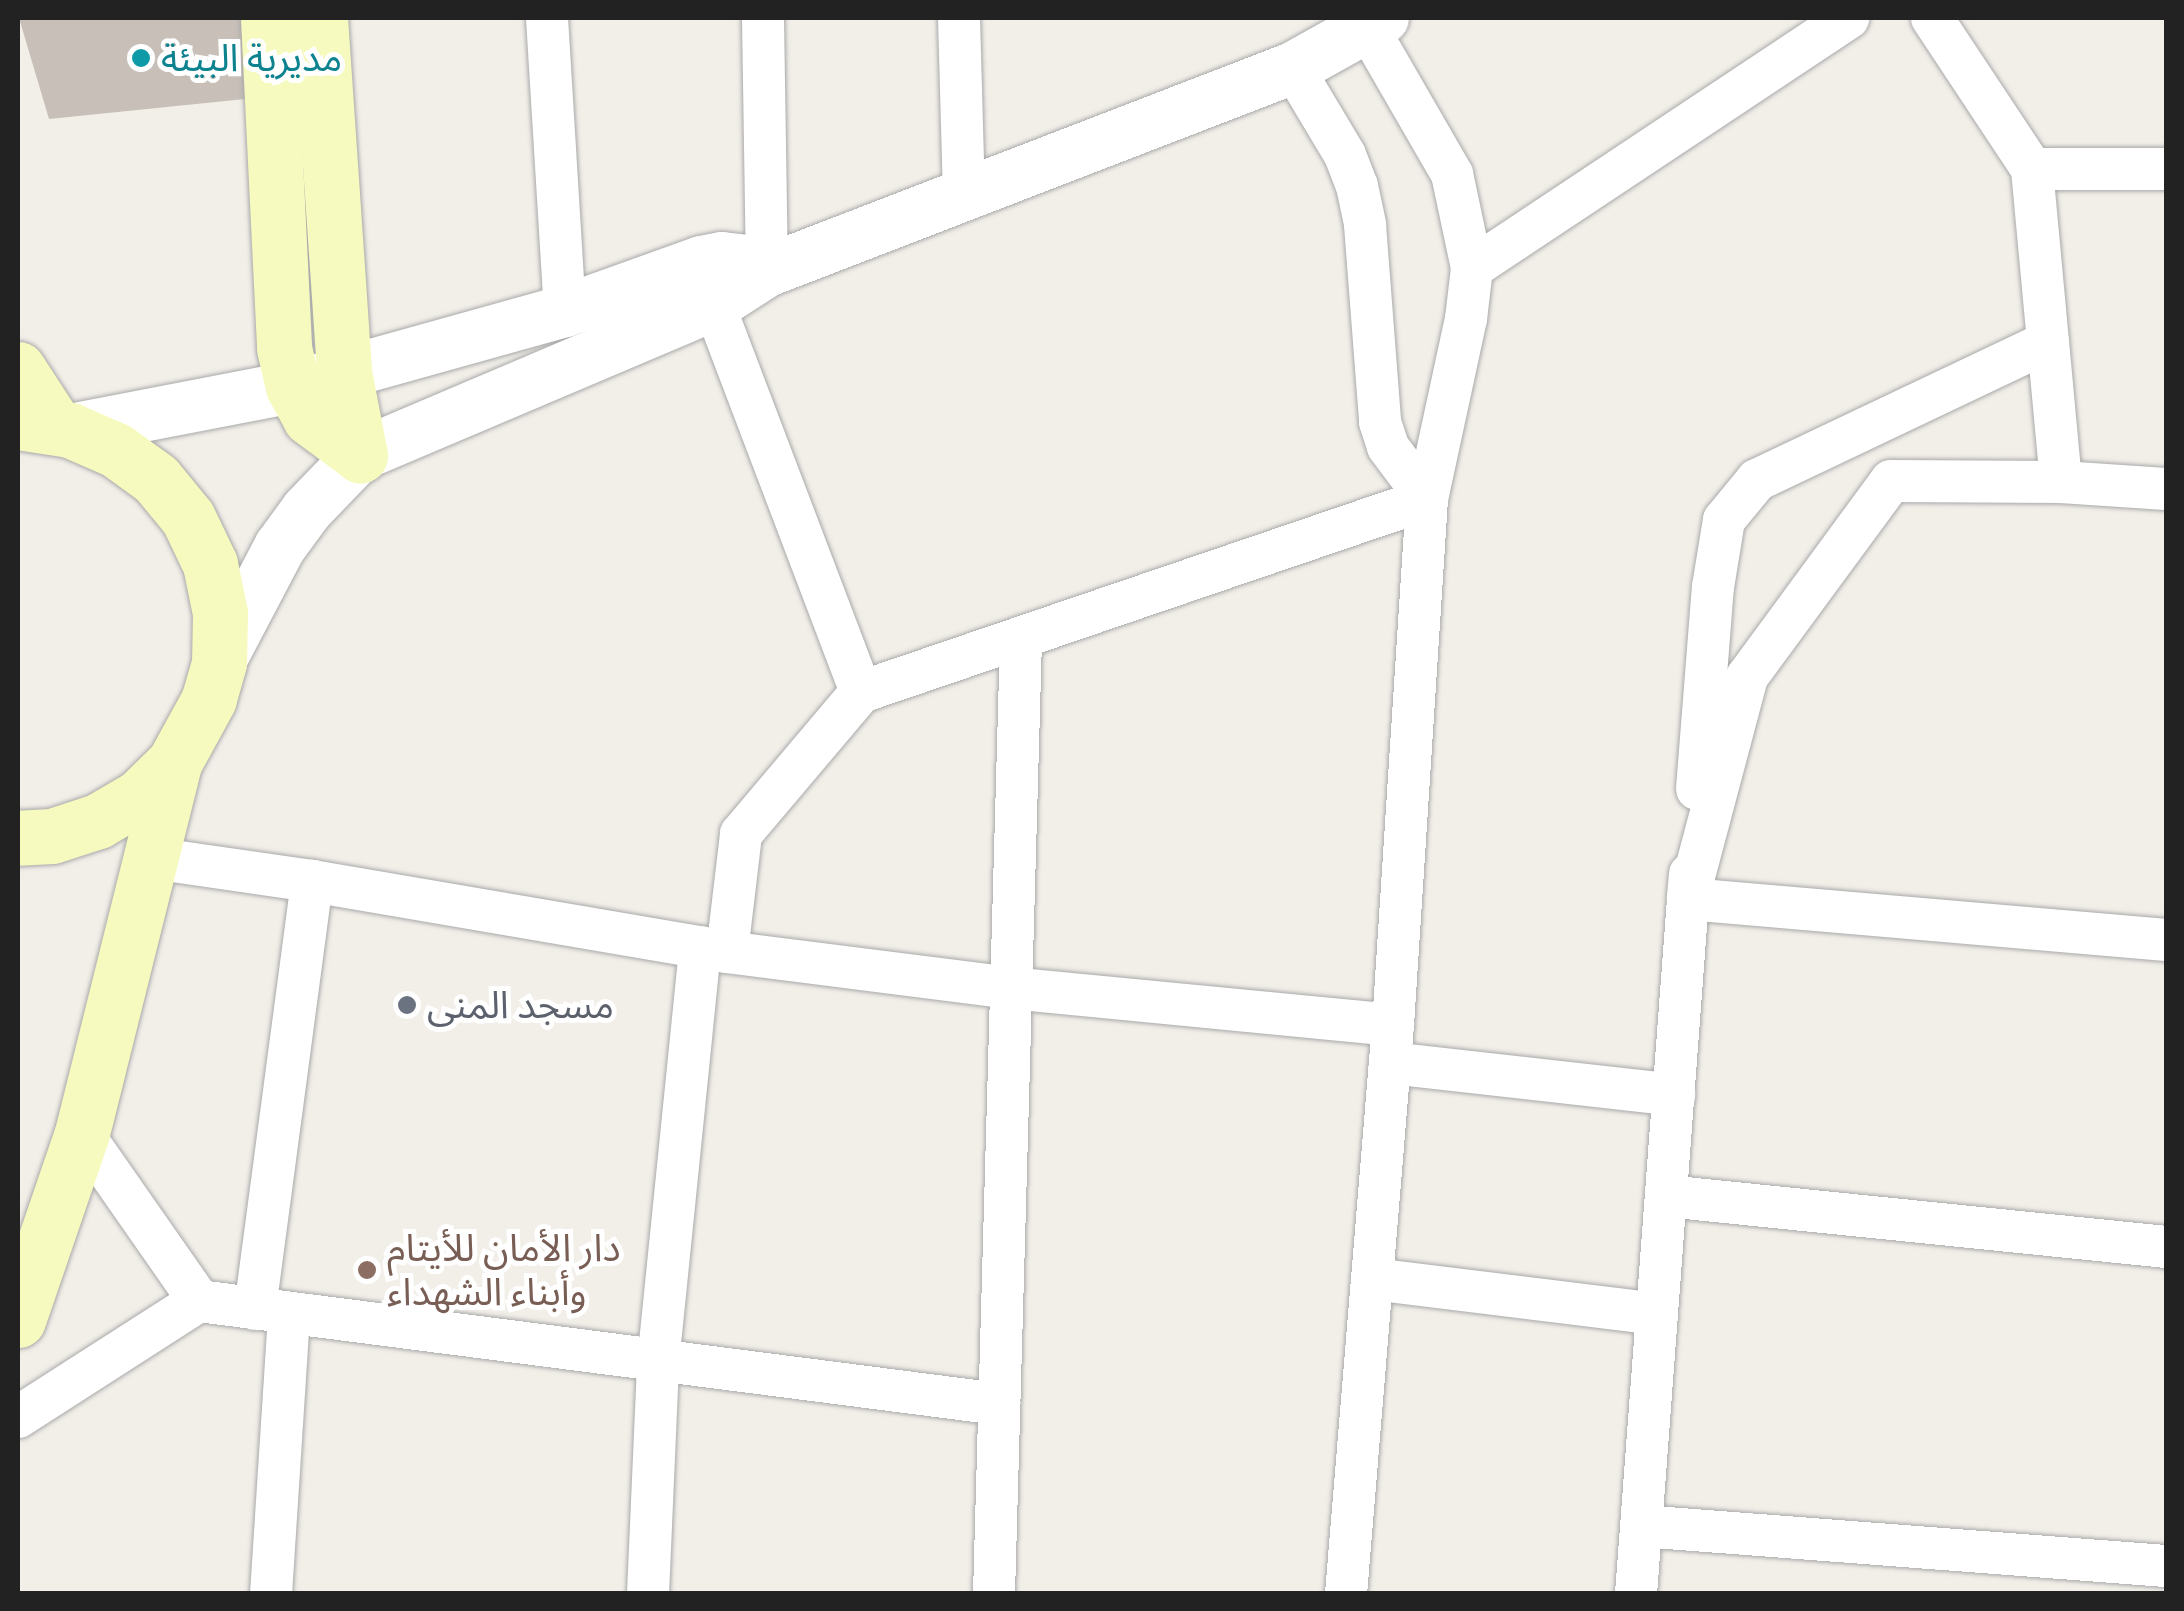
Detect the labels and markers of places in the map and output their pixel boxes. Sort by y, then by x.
place label: مديرية البيئة [161,35,342,81]
marker: مديرية البيئة [130,47,152,69]
place label: مسجد المنى [427,982,614,1028]
marker: مسجد المنى [396,994,418,1016]
place label: دار الأمان للأيتام وأبناء الشهداء [387,1225,621,1314]
marker: دار الأمان للأيتام وأبناء الشهداء [356,1259,378,1281]

